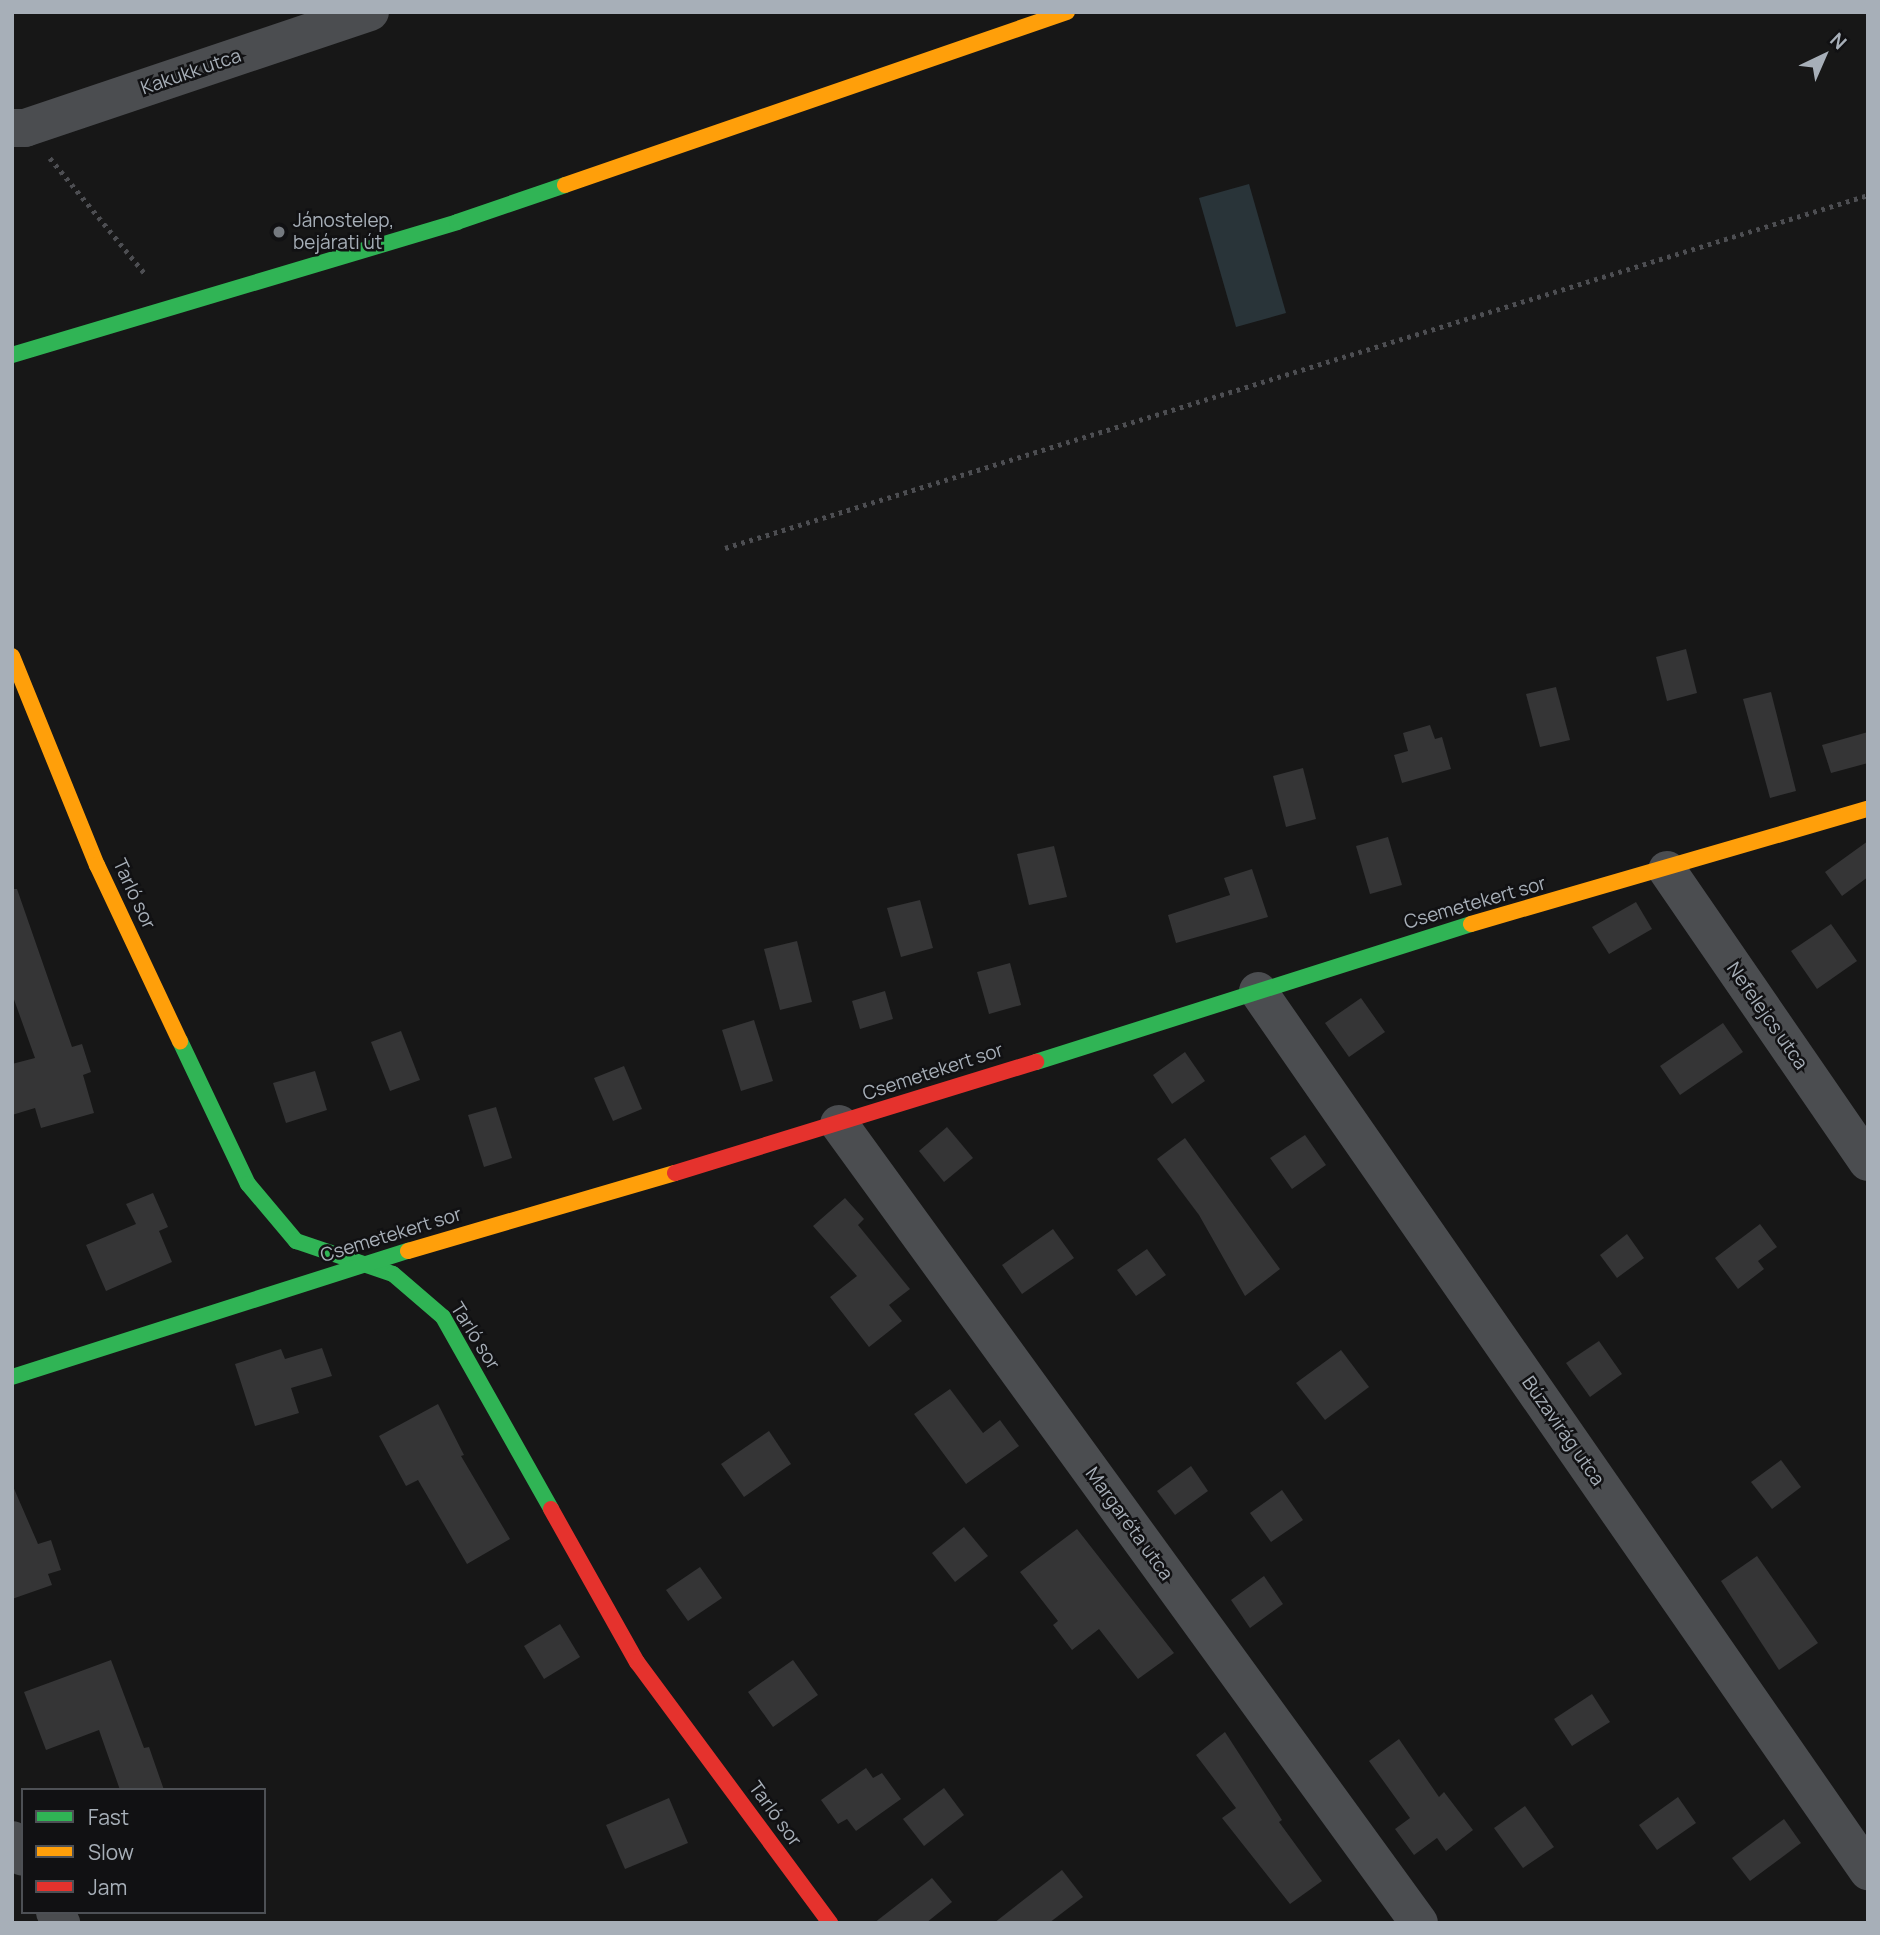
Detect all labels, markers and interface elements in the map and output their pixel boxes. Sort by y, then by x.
north arrow [1789,21,1859,91]
text: N [1825,27,1853,55]
street label: Kakukk utca [138,44,244,100]
place label: Jánostelep, bejárati út [293,210,394,254]
marker: Jánostelep, bejárati út [271,224,287,240]
street label: Tarló sor [108,855,160,933]
street label: Csemetekert sor [1401,872,1549,934]
street label: Nefelejcs utca [1722,958,1812,1074]
street label: Csemetekert sor [860,1039,1006,1105]
street label: Csemetekert sor [318,1203,464,1267]
street label: Tarló sor [445,1298,505,1374]
street label: Búzavirág utca [1517,1372,1609,1490]
street label: Margaréta utca [1080,1463,1178,1585]
street label: Tarló sor [744,1777,806,1851]
legend [21,1788,266,1914]
text: Fast [88,1803,129,1831]
text: Slow [88,1838,134,1866]
text: Jam [88,1873,127,1901]

